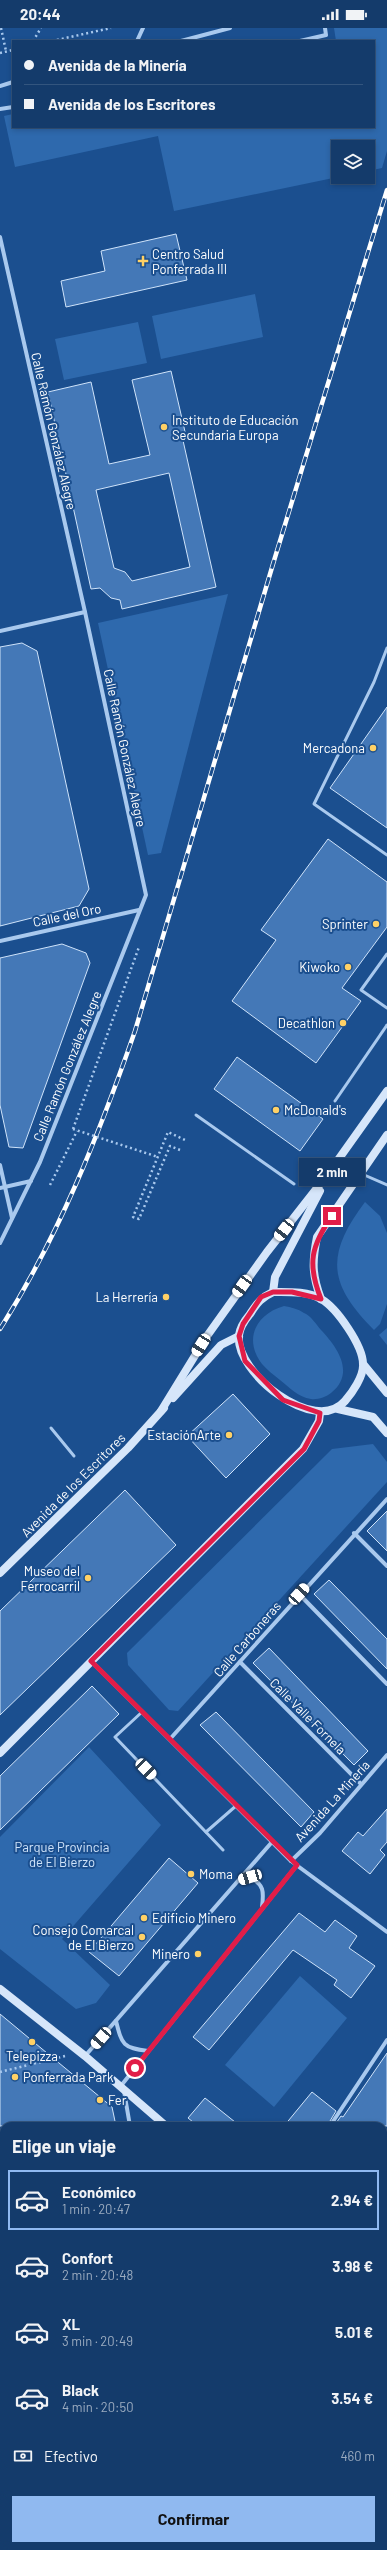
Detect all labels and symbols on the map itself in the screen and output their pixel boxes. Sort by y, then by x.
place label: Centro Salud Ponferrada III [152,246,227,277]
marker: Centro Salud Ponferrada III [137,255,149,267]
street label: Calle Ramón González Alegre [28,351,80,511]
place label: Instituto de Educación Secundaria Europa [172,412,299,443]
marker: Instituto de Educación Secundaria Europa [159,422,169,432]
street label: Calle Ramón González Alegre [100,668,150,828]
place label: Mercadona [303,740,365,756]
marker: Mercadona [368,743,378,753]
street label: Calle del Oro [31,900,103,930]
place label: Sprinter [322,916,368,932]
marker: Sprinter [371,919,381,929]
place label: Kiwoko [299,959,340,975]
marker: Kiwoko [343,962,353,972]
street label: Calle Ramón González Alegre [29,988,105,1144]
place label: Decathlon [278,1015,335,1031]
marker: Decathlon [338,1018,348,1028]
place label: McDonald's [284,1102,347,1118]
marker: McDonald's [271,1105,281,1115]
callout: 2 min [299,1158,365,1186]
route end [323,1207,341,1225]
car [272,1217,296,1243]
car [230,1273,254,1299]
place label: La Herrería [95,1289,158,1305]
marker: La Herrería [161,1292,171,1302]
car [190,1332,212,1358]
place label: EstaciónArte [147,1427,221,1443]
street label: Avenida de los Escritores [18,1430,128,1540]
marker: EstaciónArte [224,1430,234,1440]
place label: Museo del Ferrocarril [21,1563,80,1594]
marker: Museo del Ferrocarril [83,1573,93,1583]
car [287,1581,311,1607]
street label: Calle Carboneras [210,1598,284,1680]
street label: Calle Valle Fornela [267,1675,349,1757]
car [133,1756,159,1782]
street label: Avenida La Minería [291,1757,373,1845]
park label: Parque Provincia de El Bierzo [15,1839,109,1870]
place label: Moma [199,1866,233,1882]
car [237,1868,263,1886]
marker: Moma [186,1869,196,1879]
place label: Edificio Minero [152,1910,236,1926]
marker: Edificio Minero [139,1913,149,1923]
place label: Consejo Comarcal de El Bierzo [33,1922,134,1953]
marker: Consejo Comarcal de El Bierzo [137,1932,147,1942]
place label: Minero [152,1946,190,1962]
marker: Minero [193,1949,203,1959]
car [89,2025,113,2051]
marker: Telepizza [27,2037,37,2047]
place label: Telepizza [6,2048,58,2064]
route start [126,2059,144,2077]
place label: Ponferrada Park [23,2069,114,2085]
marker: Ponferrada Park [10,2072,20,2082]
place label: Fer [108,2092,127,2108]
marker: Fer [95,2095,105,2105]

